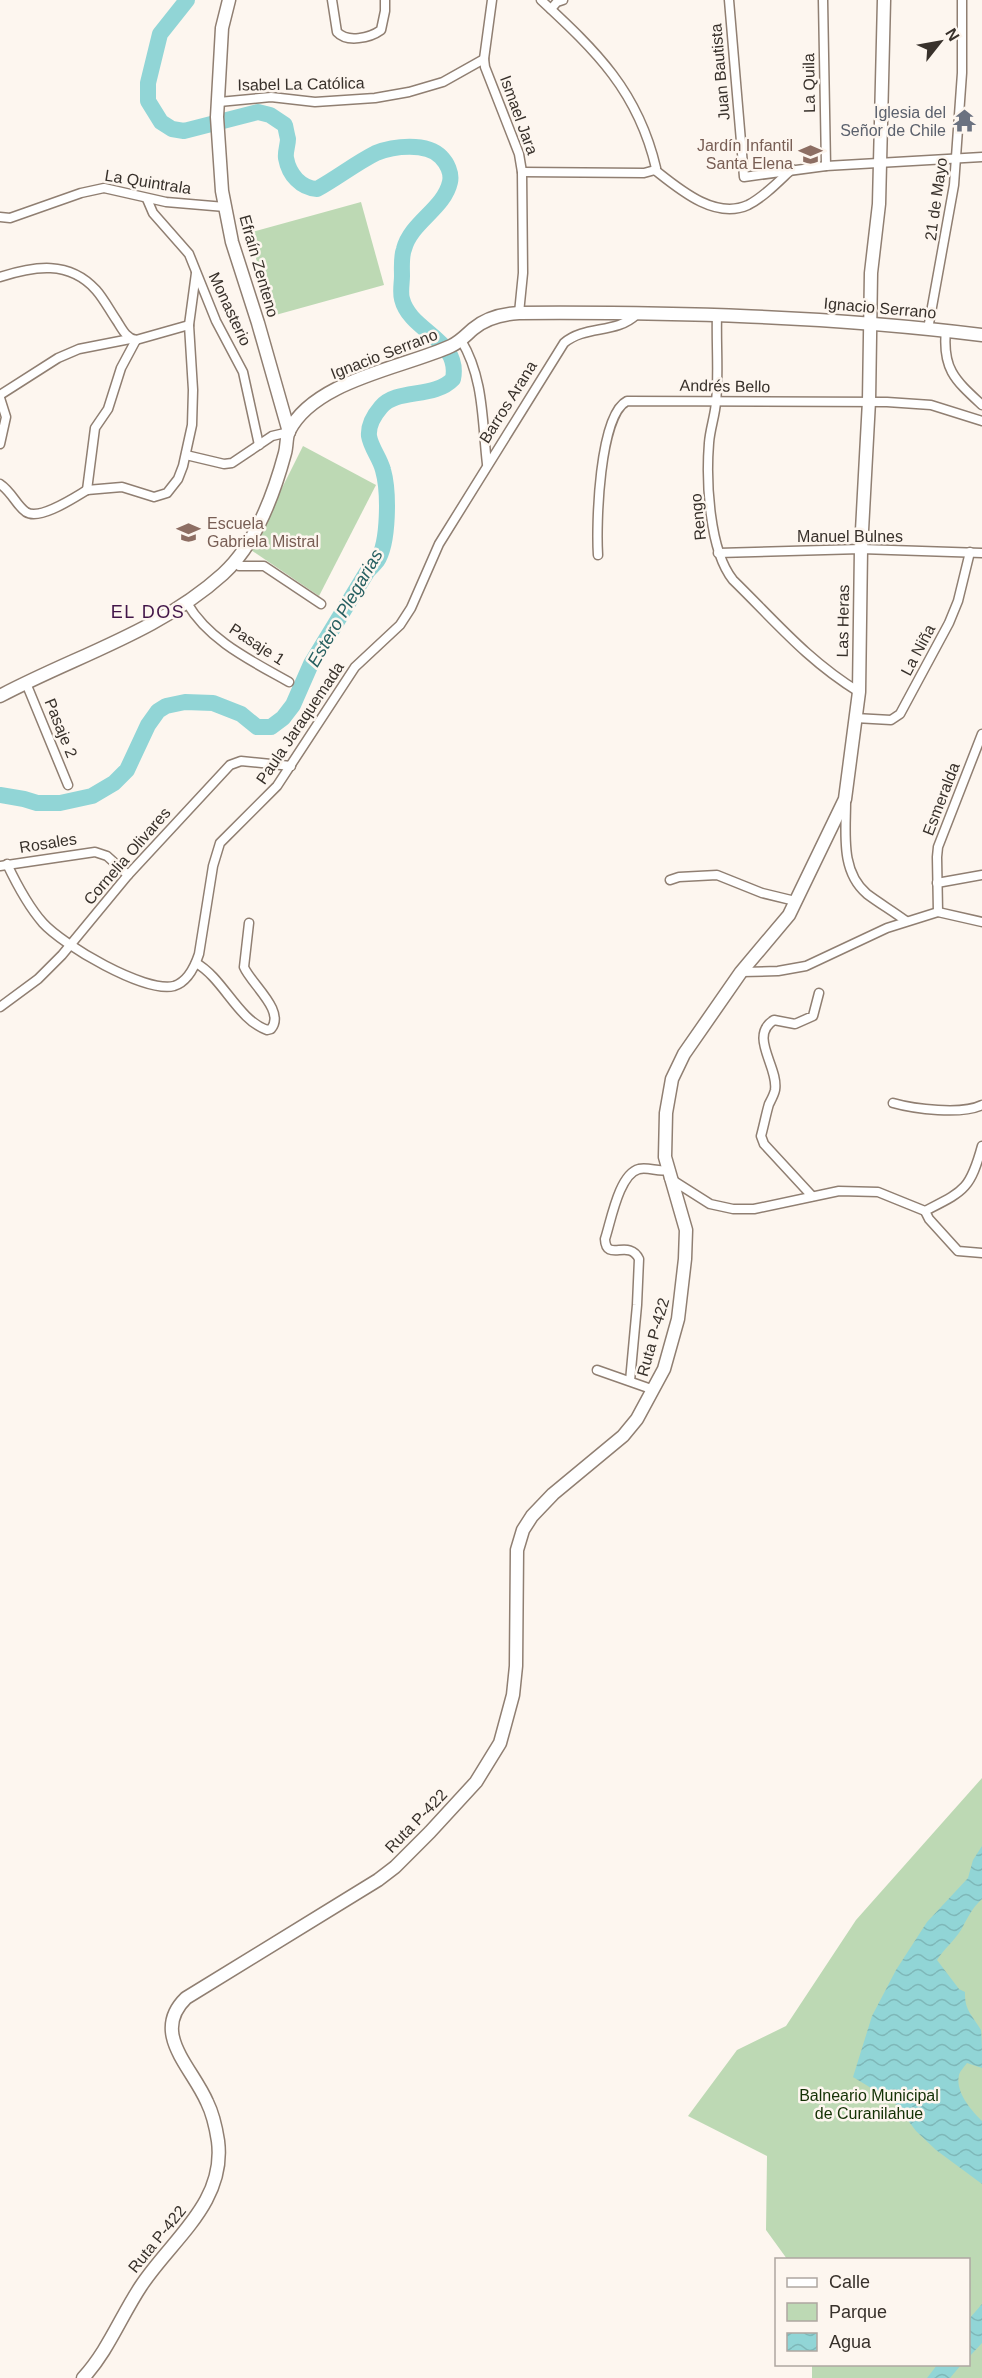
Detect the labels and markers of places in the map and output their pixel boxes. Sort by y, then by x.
place label: Iglesia del Señor de Chile [840,104,946,139]
temple icon: Iglesia del Señor de Chile [951,108,977,134]
place label: Jardín Infantil Santa Elena [697,137,793,172]
school or university icon: Jardín Infantil Santa Elena [798,141,824,167]
place label: Escuela Gabriela Mistral [207,515,319,550]
school or university icon: Escuela Gabriela Mistral [176,519,202,545]

